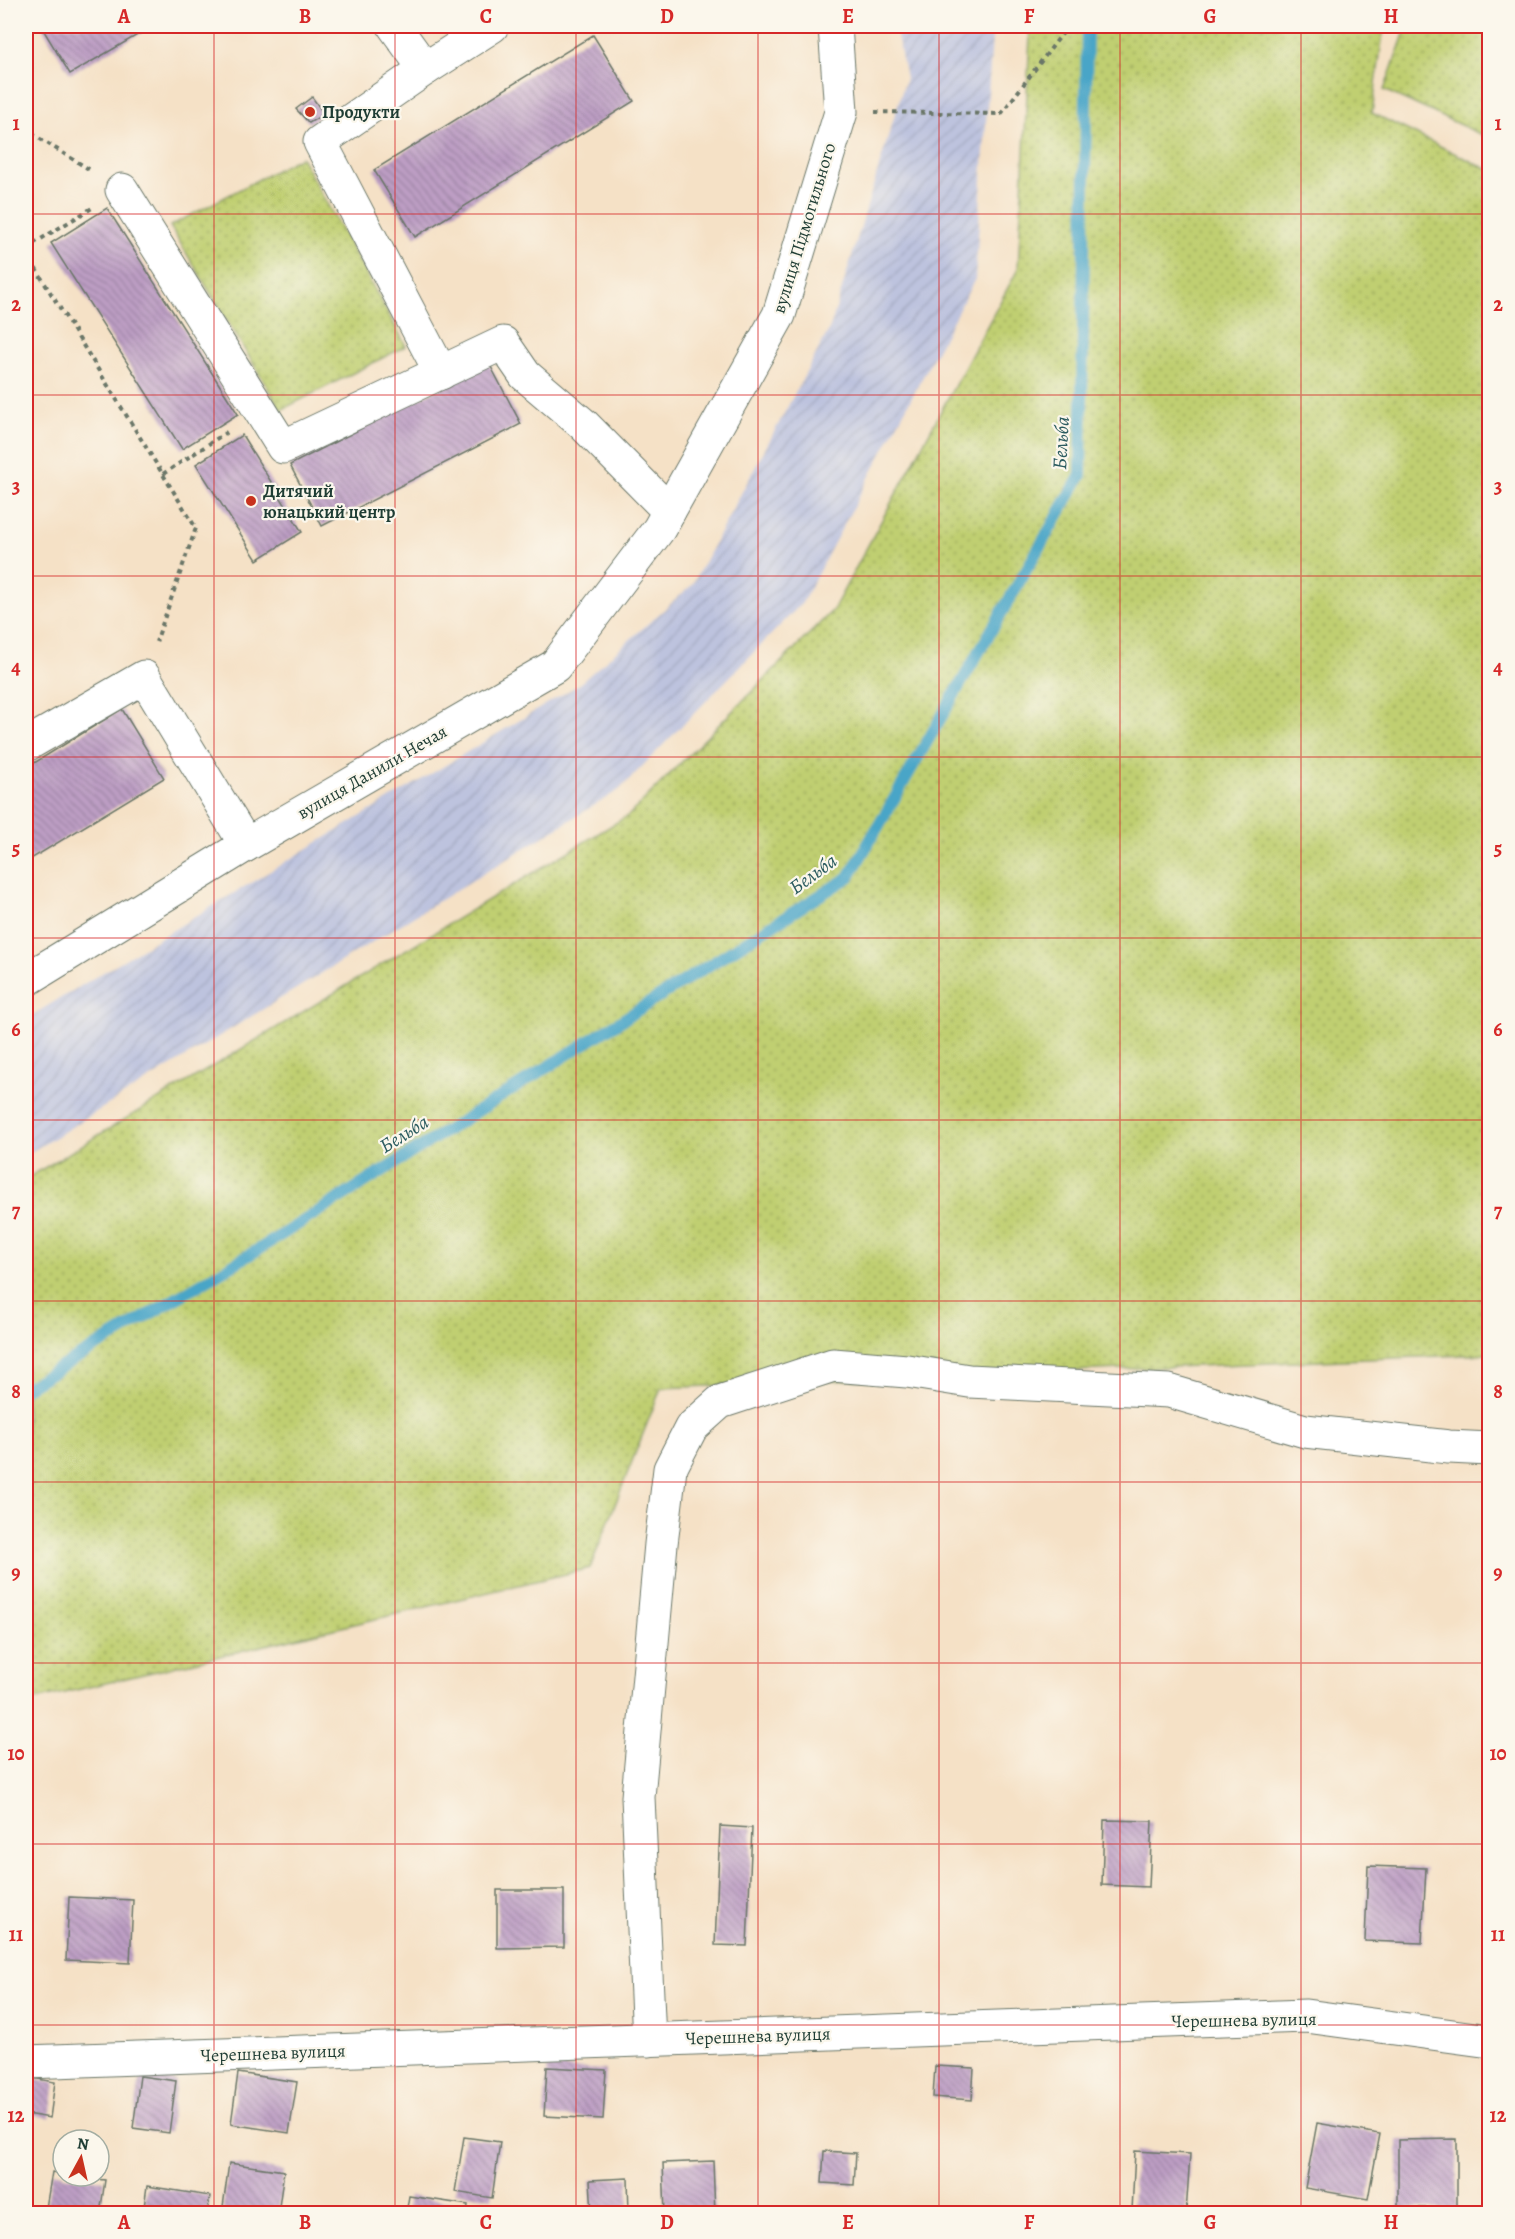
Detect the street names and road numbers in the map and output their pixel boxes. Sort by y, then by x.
street label: вулиця Підмогильного [767,140,841,316]
street label: вулиця Данили Нечая [293,719,451,825]
street label: Черешнева вулиця [1171,2007,1317,2033]
street label: Черешнева вулиця [685,2021,831,2051]
street label: Черешнева вулиця [200,2038,346,2068]

